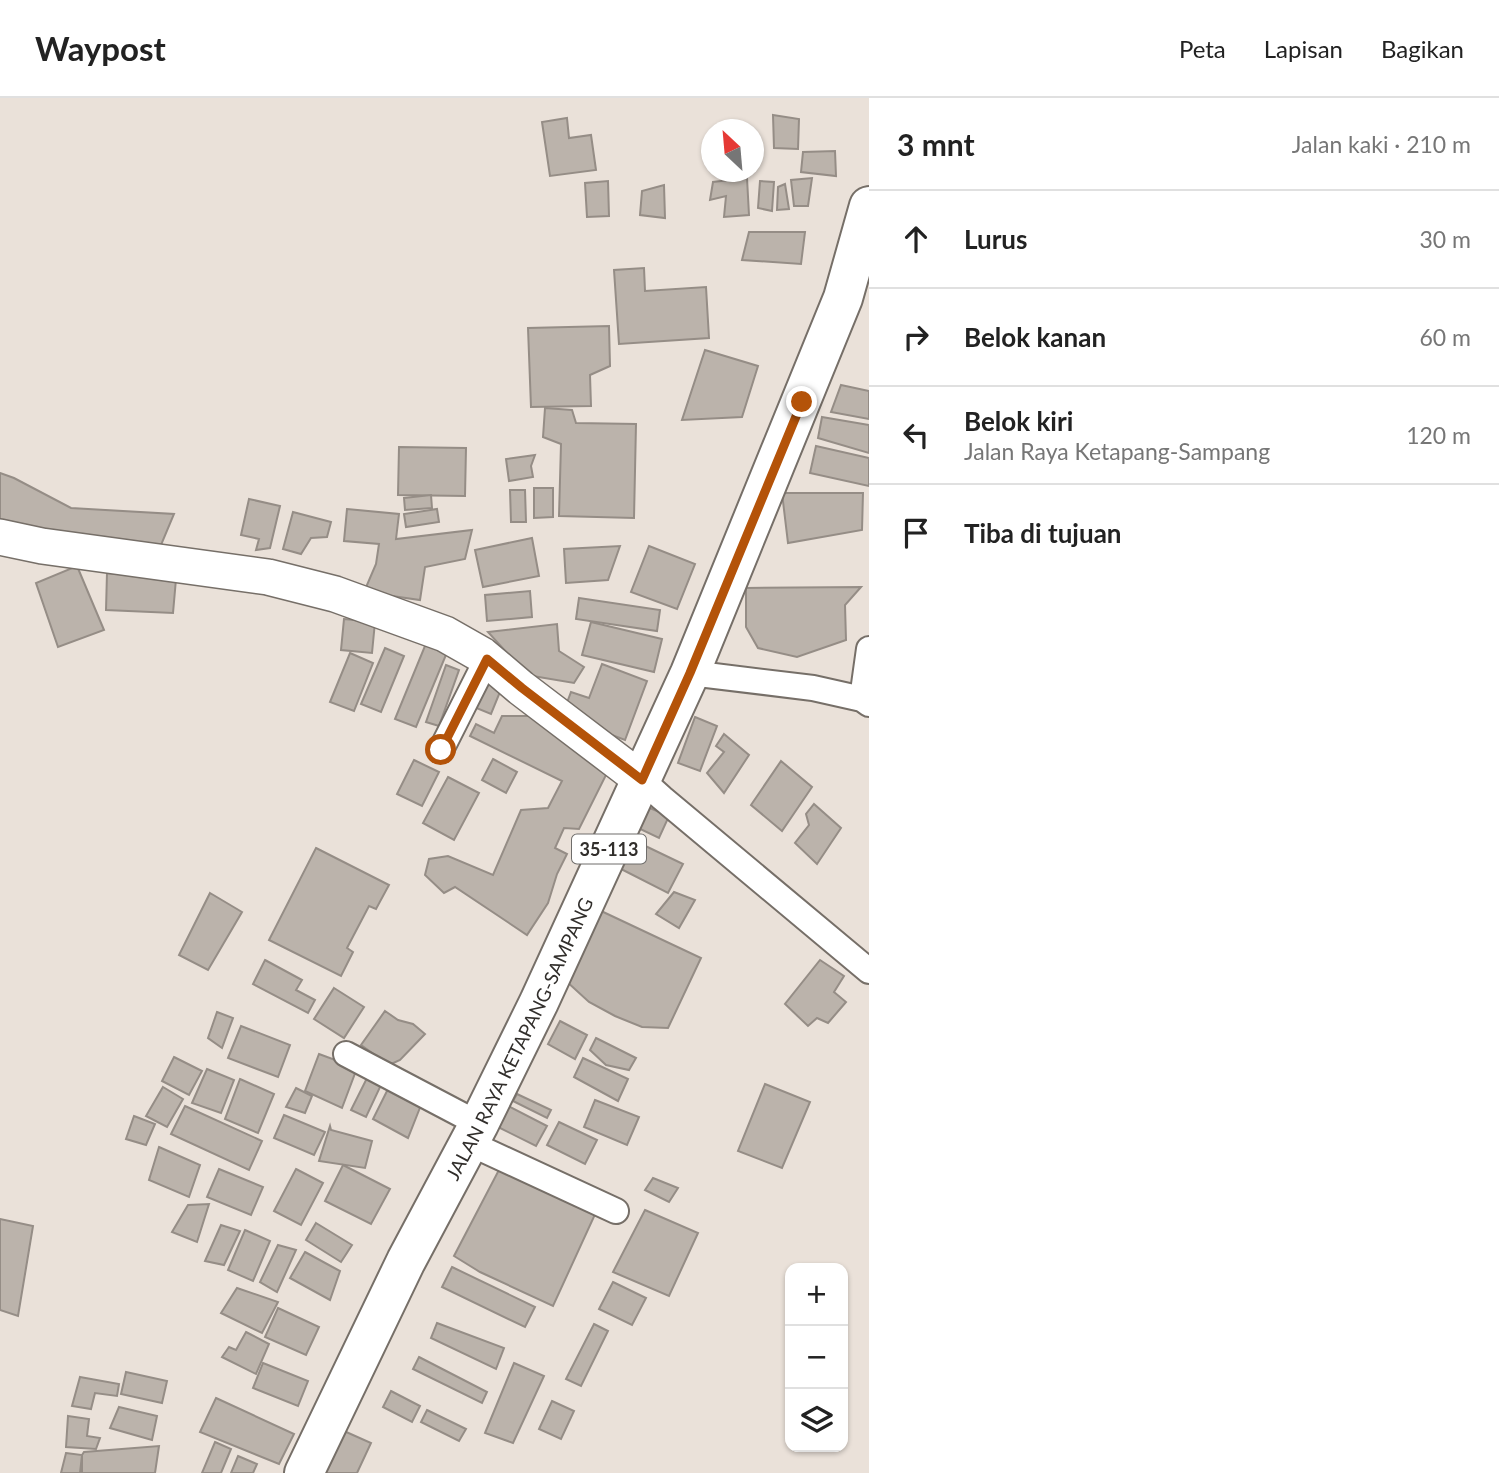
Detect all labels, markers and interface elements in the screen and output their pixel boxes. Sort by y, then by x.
text: Waypost [35,28,166,68]
text: Peta [1179,34,1226,63]
text: Lapisan [1264,34,1343,63]
text: Bagikan [1381,34,1464,63]
north arrow [701,119,764,182]
text: 3 mnt [897,126,975,162]
text: Jalan kaki · 210 m [1292,130,1471,158]
icon: ahead [897,220,935,258]
text: Lurus [964,223,1027,255]
text: 30 m [1420,225,1471,253]
icon: right [897,318,935,356]
text: Belok kanan [964,321,1106,353]
text: 60 m [1420,323,1471,351]
route end [786,386,817,417]
text: Belok kiri [964,405,1073,437]
icon: left [897,416,935,454]
text: 120 m [1406,421,1471,449]
text: Jalan Raya Ketapang-Sampang [964,437,1270,465]
icon: arrive [897,514,935,552]
text: Tiba di tujuan [964,517,1122,549]
route start [425,734,456,765]
road number: 35-113 [572,834,646,864]
street label: JALAN RAYA KETAPANG-SAMPANG [440,893,597,1183]
map controls [785,1263,848,1452]
button: + [785,1263,848,1326]
button: − [785,1326,848,1389]
button: layers [785,1389,848,1452]

